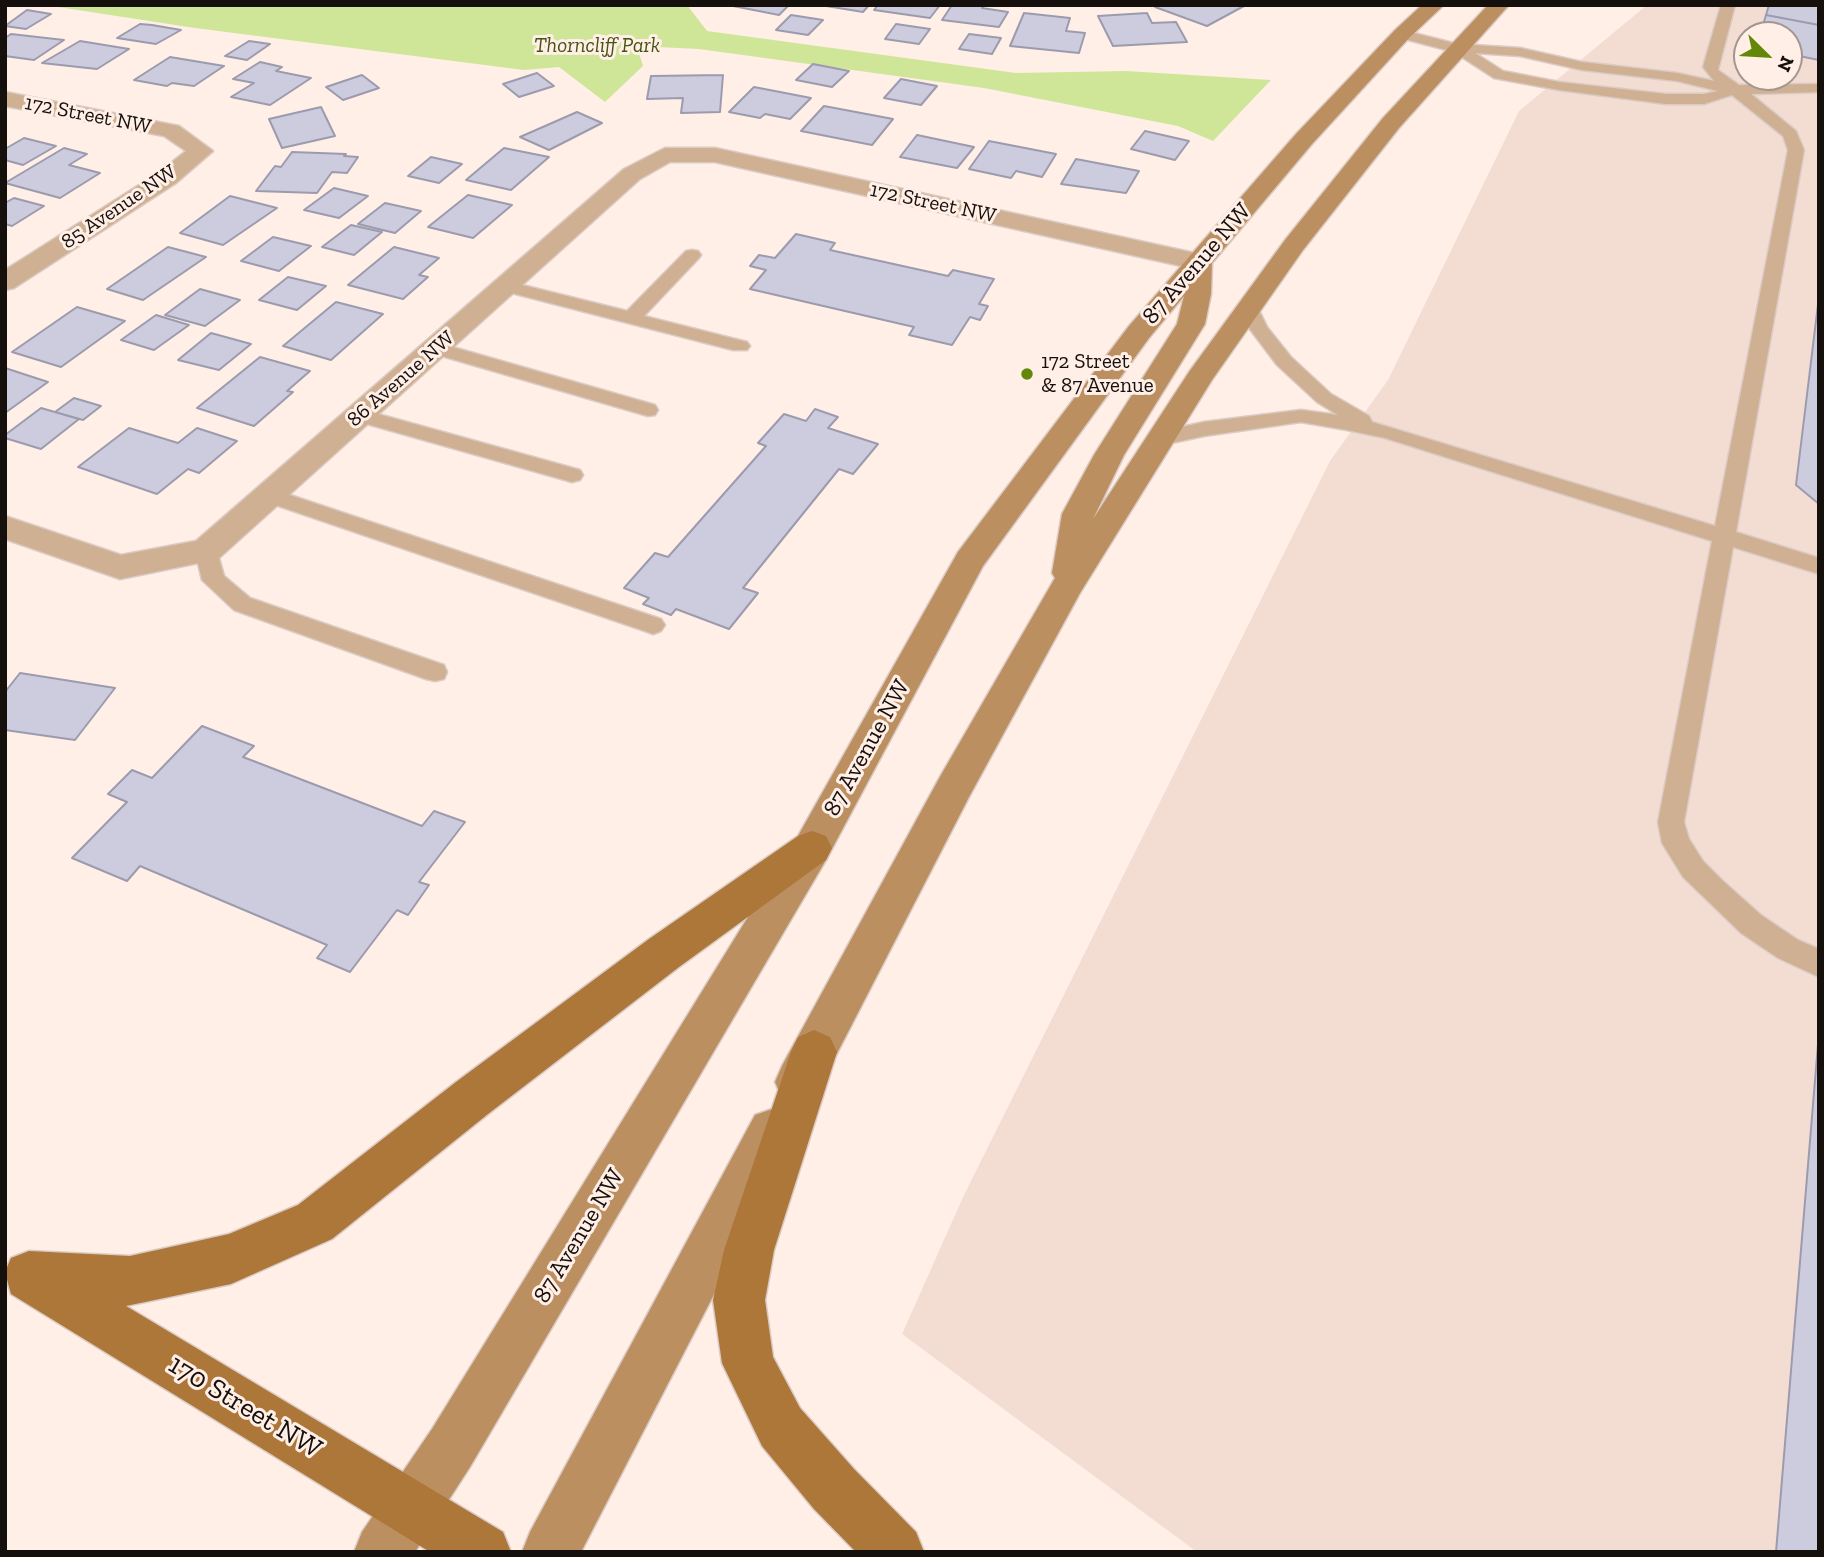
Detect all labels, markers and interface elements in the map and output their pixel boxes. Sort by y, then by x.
north arrow [1733,21,1803,91]
park label: Thorncliff Park [534,33,660,59]
text: N [1772,53,1799,75]
street label: 172 Street NW [23,90,153,140]
street label: 85 Avenue NW [57,159,181,255]
street label: 172 Street NW [868,177,998,229]
street label: 87 Avenue NW [1137,197,1257,331]
street label: 86 Avenue NW [342,326,460,432]
place label: 172 Street & 87 Avenue [1041,349,1154,399]
marker: 172 Street & 87 Avenue [1019,366,1035,382]
street label: 87 Avenue NW [818,675,916,821]
street label: 87 Avenue NW [528,1164,630,1308]
street label: 170 Street NW [162,1348,328,1466]

